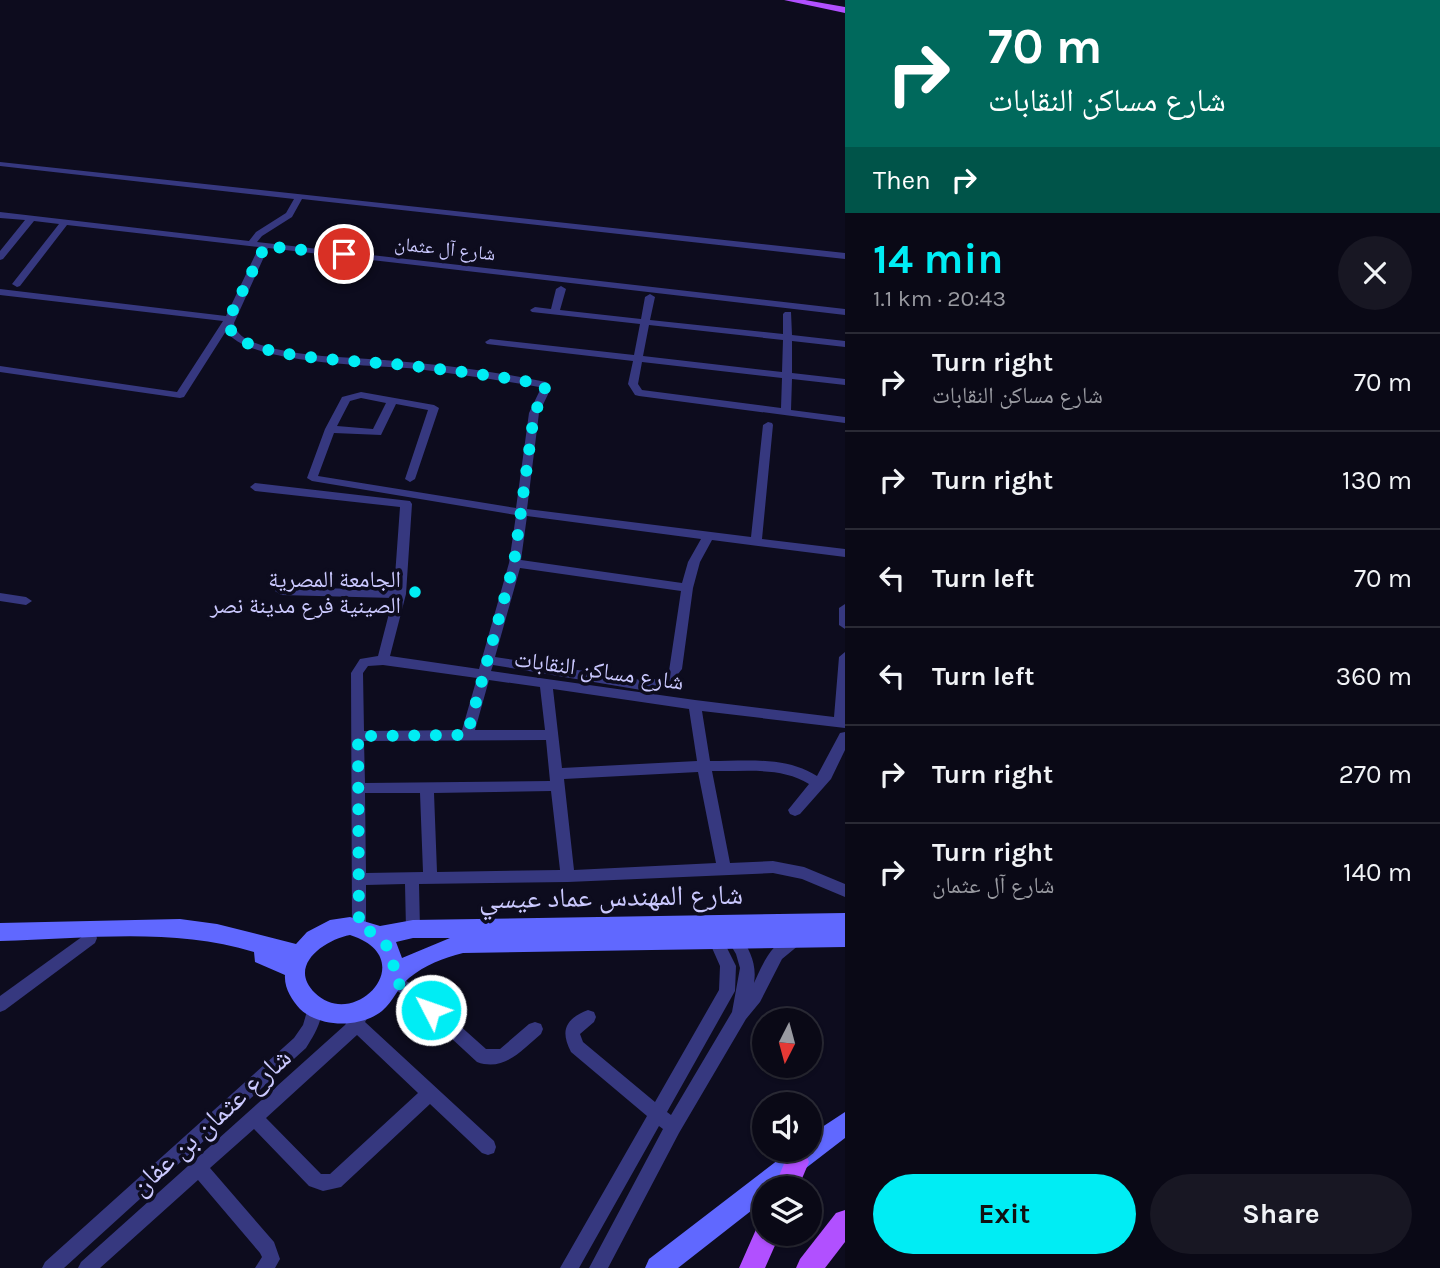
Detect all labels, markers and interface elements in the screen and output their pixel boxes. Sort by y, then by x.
text: 70 m [988,18,1102,75]
icon: right [873,28,964,119]
text: شارع مساكن النقابات [988,82,1226,119]
icon: right [945,161,983,199]
text: Then [873,165,931,196]
pin [314,224,374,284]
street label: شارع آل عثمان [393,233,496,265]
text: 14 min [873,234,1003,284]
icon: arrive [325,235,363,273]
button: close [1338,236,1412,310]
text: 1.1 km · 20:43 [873,285,1006,312]
text: Turn right [932,347,1053,378]
icon: right [873,363,911,401]
text: 70 m [1354,367,1412,398]
text: شارع مساكن النقابات [932,382,1103,409]
icon: right [873,461,911,499]
text: Turn right [932,465,1053,496]
text: 130 m [1342,465,1412,496]
icon: left [873,559,911,597]
text: Turn left [932,563,1034,594]
text: 70 m [1354,563,1412,594]
place label: الجامعة المصرية الصينية فرع مدينة نصر [209,566,401,620]
marker: الجامعة المصرية الصينية فرع مدينة نصر [407,584,423,600]
street label: شارع مساكن النقابات [512,645,685,697]
icon: left [873,657,911,695]
text: Turn left [932,661,1034,692]
text: 360 m [1336,661,1412,692]
icon: right [873,755,911,793]
text: Turn right [932,759,1053,790]
text: 270 m [1339,759,1412,790]
text: Turn right [932,837,1053,868]
icon: right [873,853,911,891]
text: 140 m [1343,857,1412,888]
text: شارع آل عثمان [932,872,1055,899]
street label: شارع المهندس عماد عيسي [479,878,744,921]
position arrow [394,973,468,1047]
north arrow [752,1008,822,1078]
map controls [752,1008,822,1246]
street label: شارع عثمان بن عفان [123,1041,298,1203]
button: sound [752,1092,822,1162]
button: Exit [873,1174,1136,1254]
button: Share [1150,1174,1412,1254]
button: layers [752,1176,822,1246]

